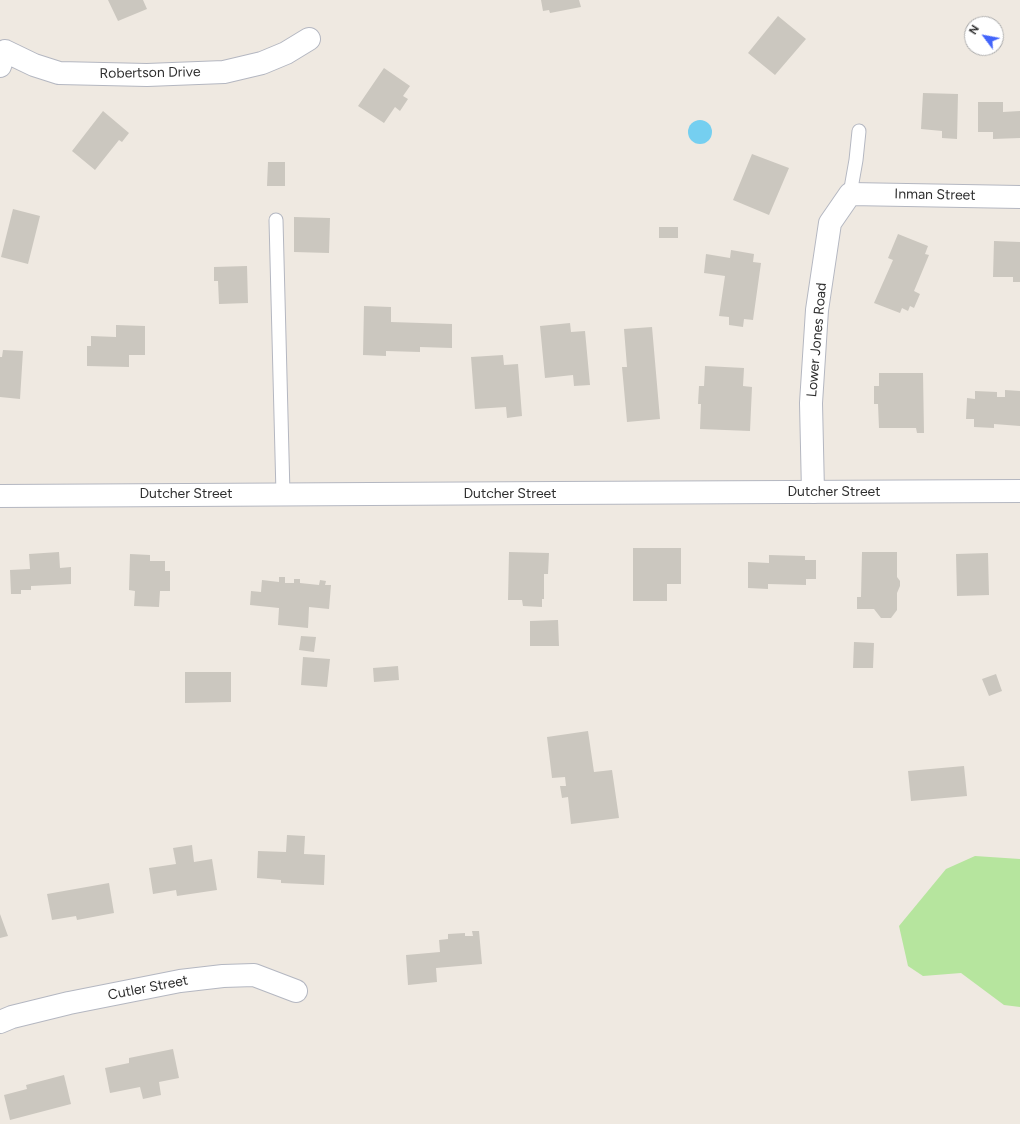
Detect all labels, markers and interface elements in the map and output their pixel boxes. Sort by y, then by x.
north arrow [964,16,1004,56]
text: N [966,23,982,37]
street label: Robertson Drive [99,64,201,82]
street label: Inman Street [894,186,976,204]
street label: Lower Jones Road [804,282,830,398]
street label: Dutcher Street [787,484,881,500]
street label: Dutcher Street [139,486,233,502]
street label: Dutcher Street [463,486,557,502]
street label: Cutler Street [106,972,190,1004]

